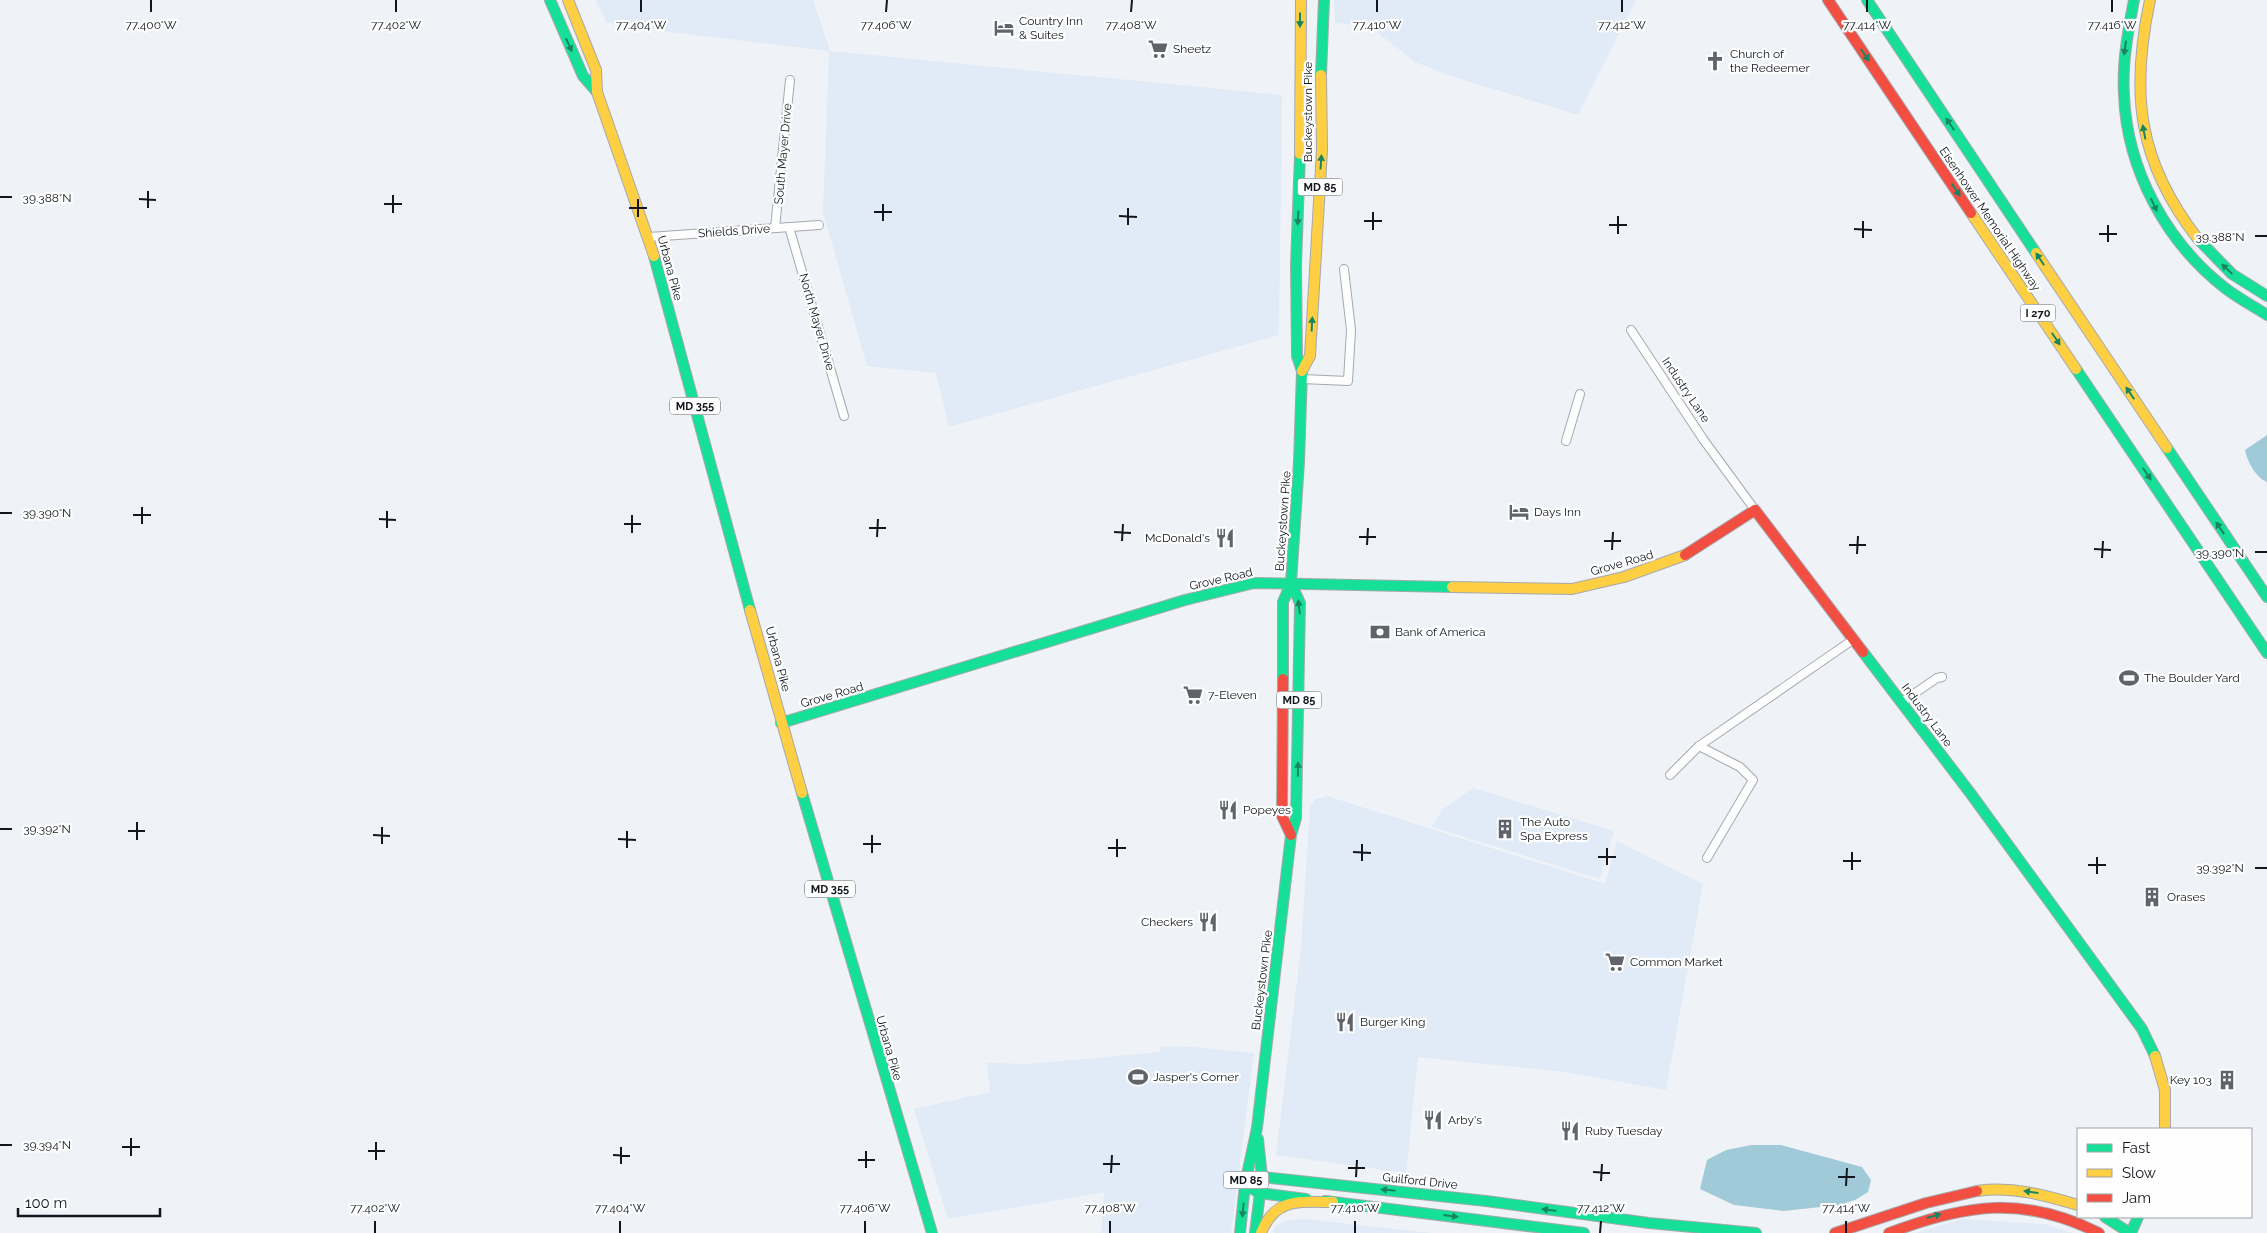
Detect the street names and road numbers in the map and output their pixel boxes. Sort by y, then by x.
street label: Buckeystown Pike [1301,62,1315,162]
street label: South Mayer Drive [772,103,794,205]
street label: Eisenhower Memorial Highway [1937,144,2044,294]
road number: MD 85 [1298,178,1342,196]
street label: Shields Drive [698,221,770,241]
street label: Urbana Pike [655,234,685,302]
street label: North Mayer Drive [796,272,838,372]
road number: I 270 [2020,304,2056,322]
street label: Industry Lane [1659,355,1713,425]
road number: MD 355 [670,398,720,414]
street label: Buckeystown Pike [1273,470,1293,572]
street label: Grove Road [1589,547,1655,579]
street label: Grove Road [1188,565,1254,593]
street label: Urbana Pike [763,625,793,693]
street label: Grove Road [799,679,865,711]
street label: Industry Lane [1899,681,1955,749]
road number: MD 85 [1276,692,1322,708]
road number: MD 355 [805,881,855,898]
street label: Buckeystown Pike [1249,929,1275,1031]
street label: Urbana Pike [873,1014,905,1082]
street label: Guilford Drive [1382,1170,1458,1192]
road number: MD 85 [1224,1172,1268,1188]

